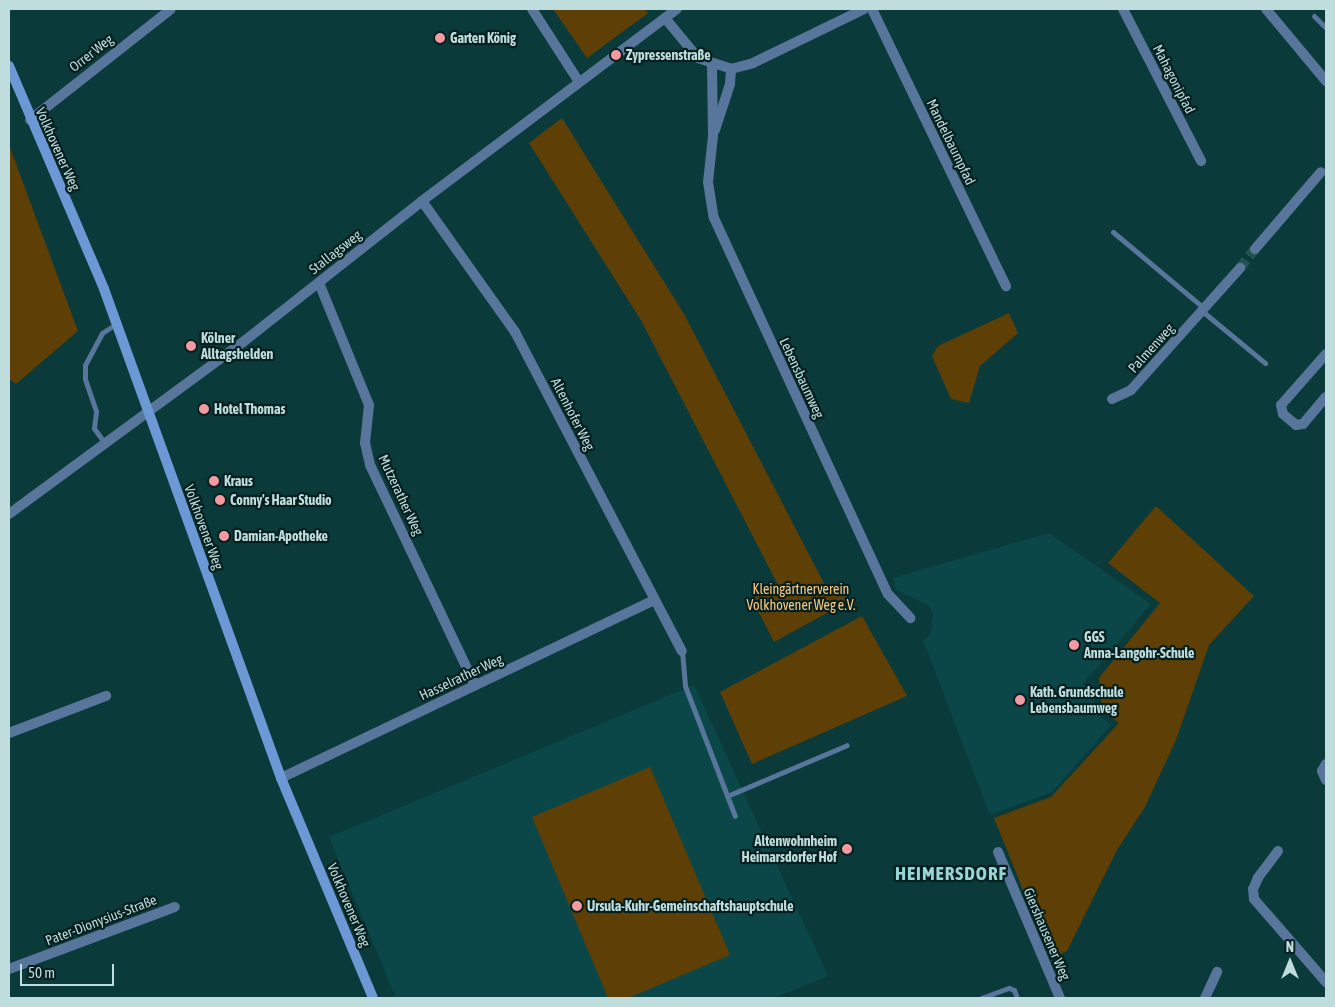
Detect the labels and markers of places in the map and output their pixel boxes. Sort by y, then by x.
place label: Garten König [450,30,516,46]
marker: Garten König [434,32,446,44]
place label: Zypressenstraße [626,47,710,63]
marker: Zypressenstraße [610,49,622,61]
place label: Kölner Alltagshelden [201,330,273,362]
marker: Kölner Alltagshelden [185,340,197,352]
place label: Hotel Thomas [214,401,285,417]
marker: Hotel Thomas [198,403,210,415]
place label: Kraus [224,473,253,489]
marker: Kraus [208,475,220,487]
place label: Conny's Haar Studio [230,492,332,508]
marker: Conny's Haar Studio [214,494,226,506]
place label: Damian-Apotheke [234,528,328,544]
marker: Damian-Apotheke [218,530,230,542]
place label: GGS Anna-Langohr-Schule [1084,629,1194,662]
marker: GGS Anna-Langohr-Schule [1068,639,1080,651]
place label: Kath. Grundschule Lebensbaumweg [1030,684,1124,716]
marker: Kath. Grundschule Lebensbaumweg [1014,694,1026,706]
place label: Altenwohnheim Heimarsdorfer Hof [742,833,837,866]
marker: Altenwohnheim Heimarsdorfer Hof [841,843,853,855]
place label: Ursula-Kuhr-Gemeinschaftshauptschule [587,898,794,914]
marker: Ursula-Kuhr-Gemeinschaftshauptschule [571,900,583,912]

